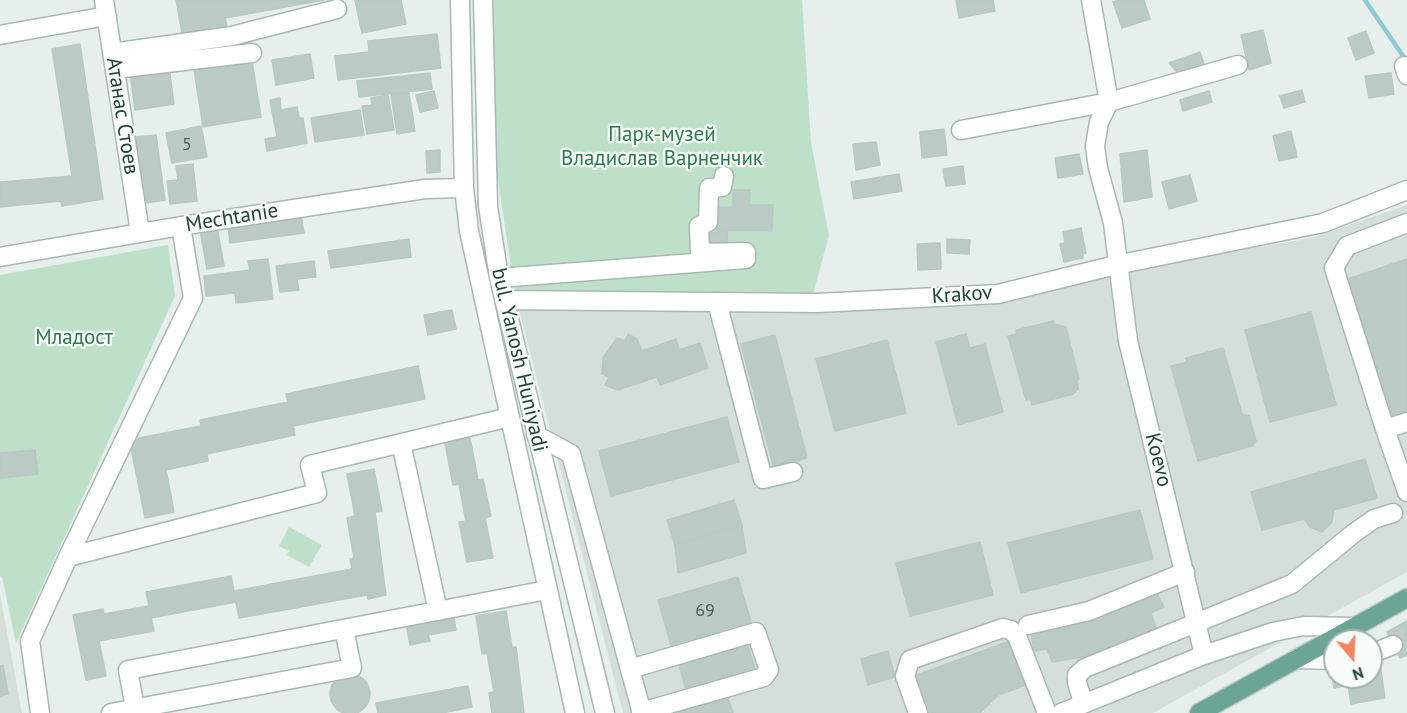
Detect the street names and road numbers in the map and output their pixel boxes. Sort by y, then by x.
street label: Атанас Стоев [100,56,144,176]
street label: Mechtanie [184,198,280,238]
street label: bul. Yanosh Huniyadi [486,266,552,454]
street label: Krakov [931,280,993,310]
street label: Koevo [1139,431,1177,489]

